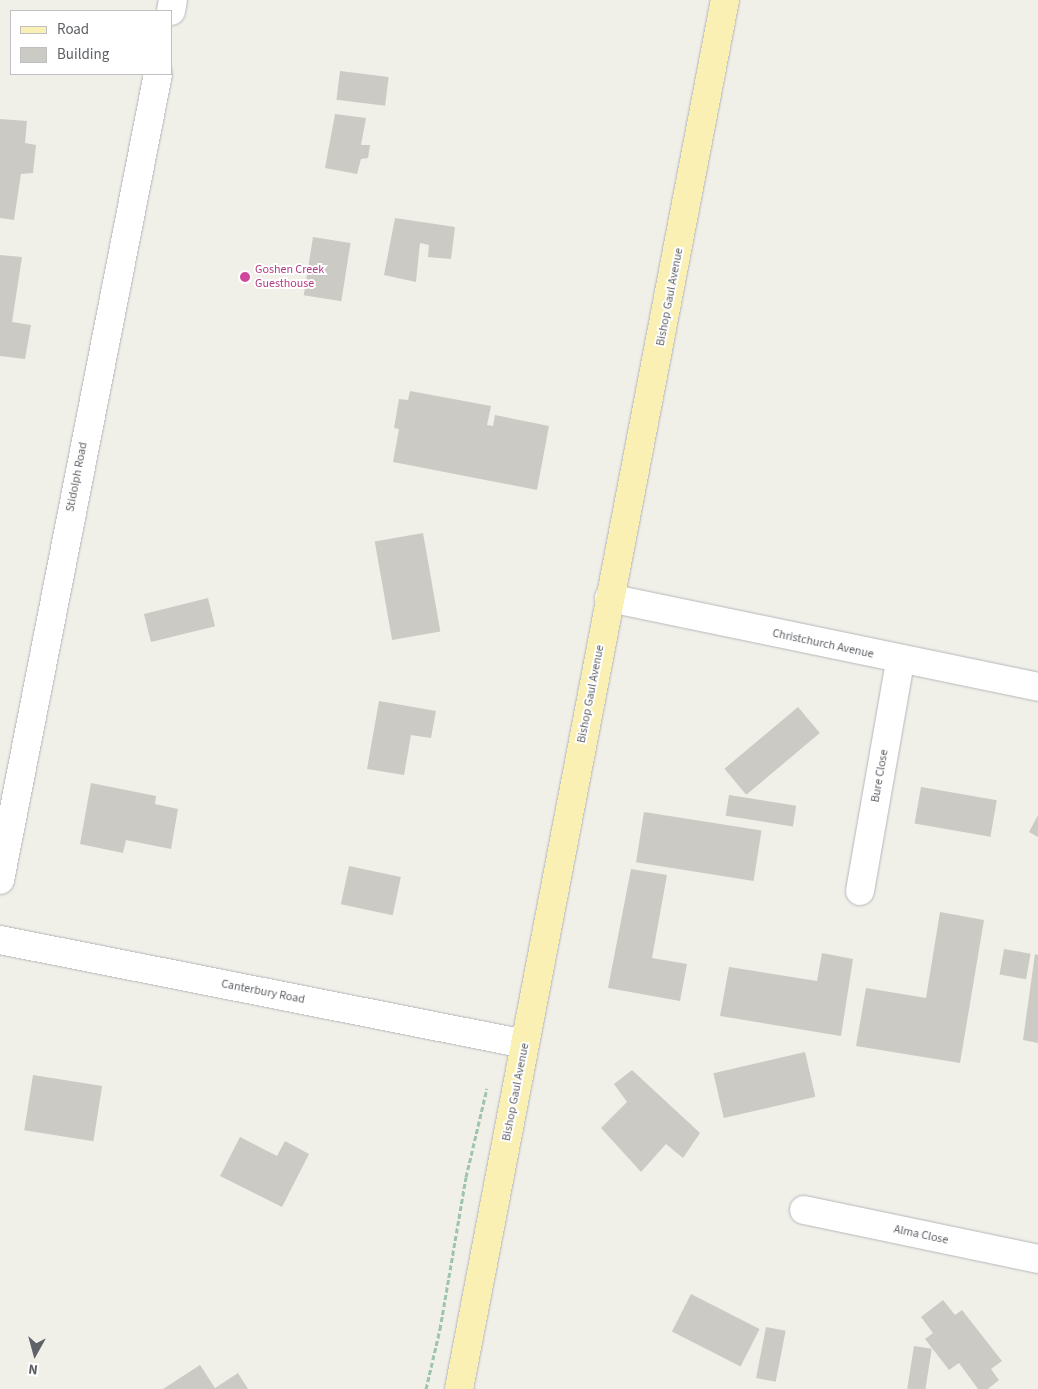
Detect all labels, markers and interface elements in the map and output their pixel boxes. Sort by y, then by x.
legend [10,10,172,75]
text: Road [57,19,89,40]
text: Building [57,44,109,65]
street label: Bishop Gaul Avenue [653,247,687,347]
place label: Goshen Creek Guesthouse [255,263,324,291]
marker: Goshen Creek Guesthouse [239,271,251,283]
street label: Stidolph Road [63,441,91,513]
street label: Christchurch Avenue [771,626,875,662]
street label: Bishop Gaul Avenue [574,644,608,744]
street label: Bure Close [868,748,892,804]
street label: Canterbury Road [220,977,306,1007]
street label: Bishop Gaul Avenue [499,1042,533,1142]
street label: Alma Close [892,1222,950,1248]
north arrow [10,1329,60,1379]
text: N [27,1358,39,1379]

